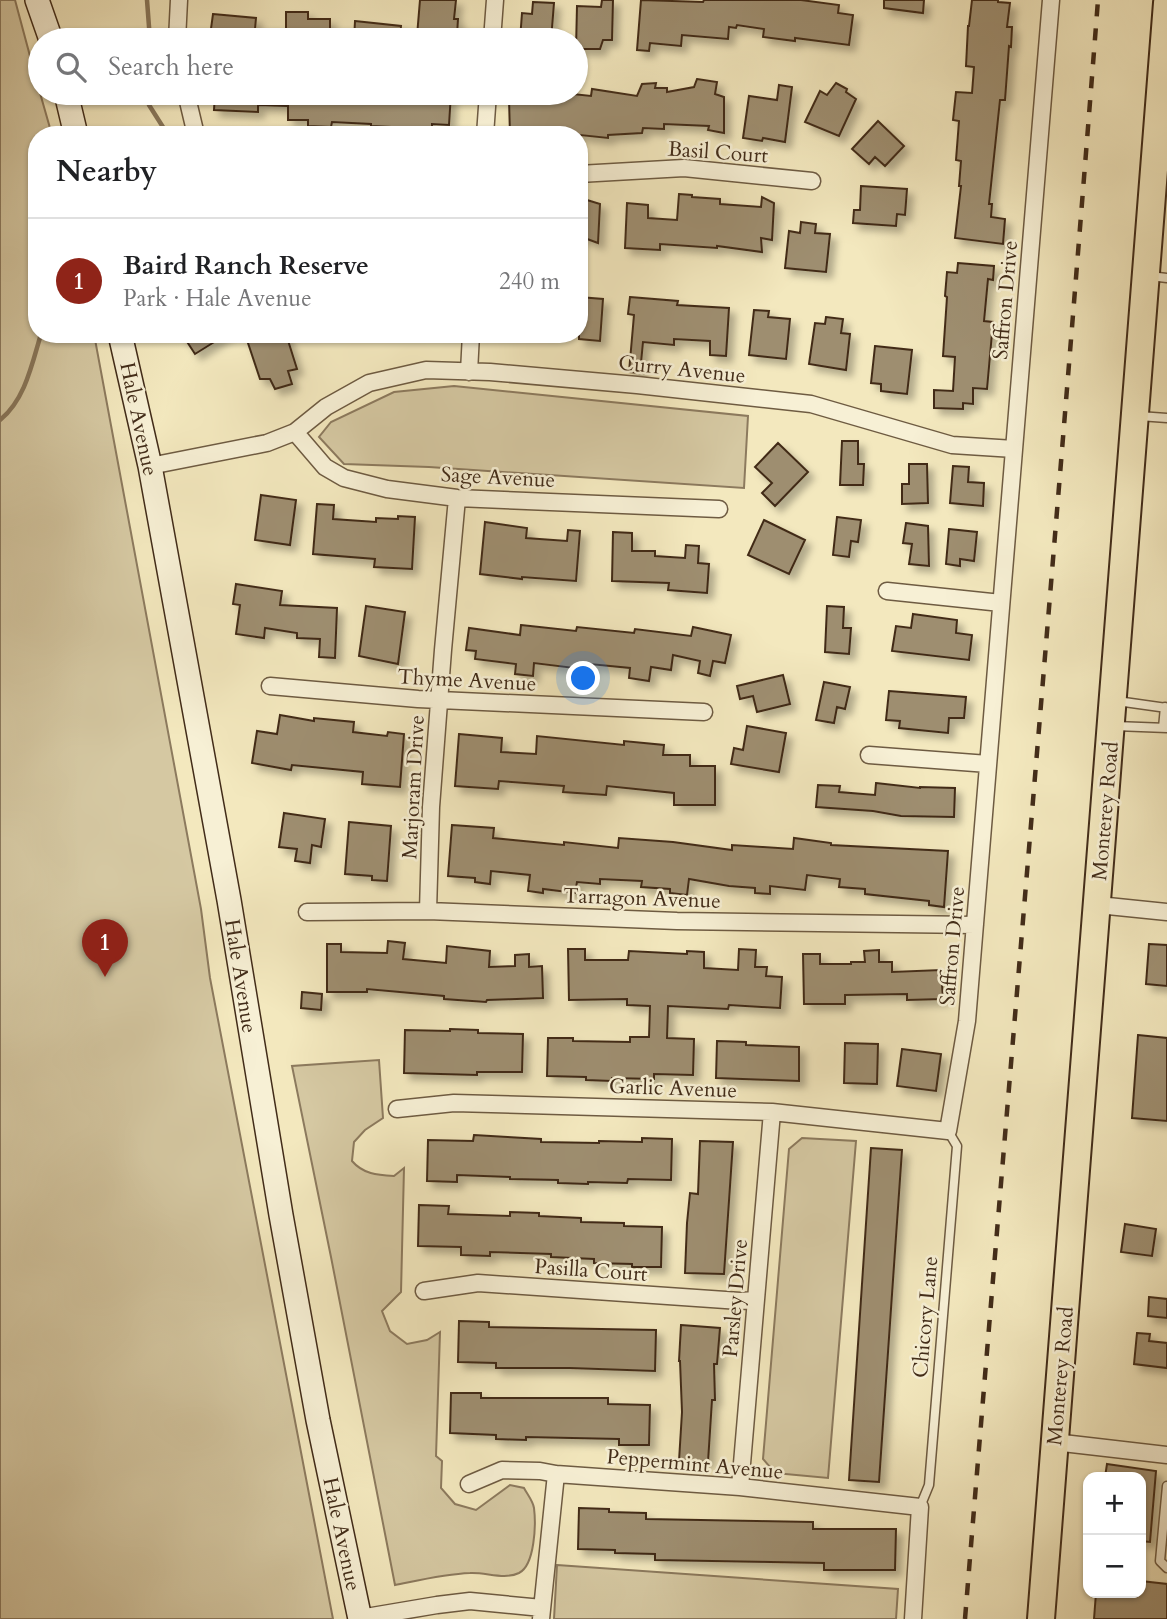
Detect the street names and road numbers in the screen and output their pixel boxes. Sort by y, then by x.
street label: Basil Court [667,135,769,170]
street label: Saffron Drive [986,239,1025,361]
street label: Curry Avenue [617,348,747,391]
street label: Hale Avenue [112,360,165,478]
street label: Sage Avenue [440,460,556,495]
street label: Thyme Avenue [397,662,537,699]
street label: Marjoram Drive [395,714,432,860]
street label: Monterey Road [1085,740,1126,882]
street label: Tarragon Avenue [563,881,721,916]
street label: Saffron Drive [933,885,972,1007]
street label: Hale Avenue [217,917,264,1035]
street label: Garlic Avenue [609,1072,737,1105]
street label: Parsley Drive [716,1238,755,1358]
street label: Pasilla Court [534,1252,649,1289]
street label: Chicory Lane [906,1255,945,1379]
street label: Monterey Road [1040,1305,1081,1447]
street label: Peppermint Avenue [605,1442,785,1487]
street label: Hale Avenue [315,1475,368,1593]

